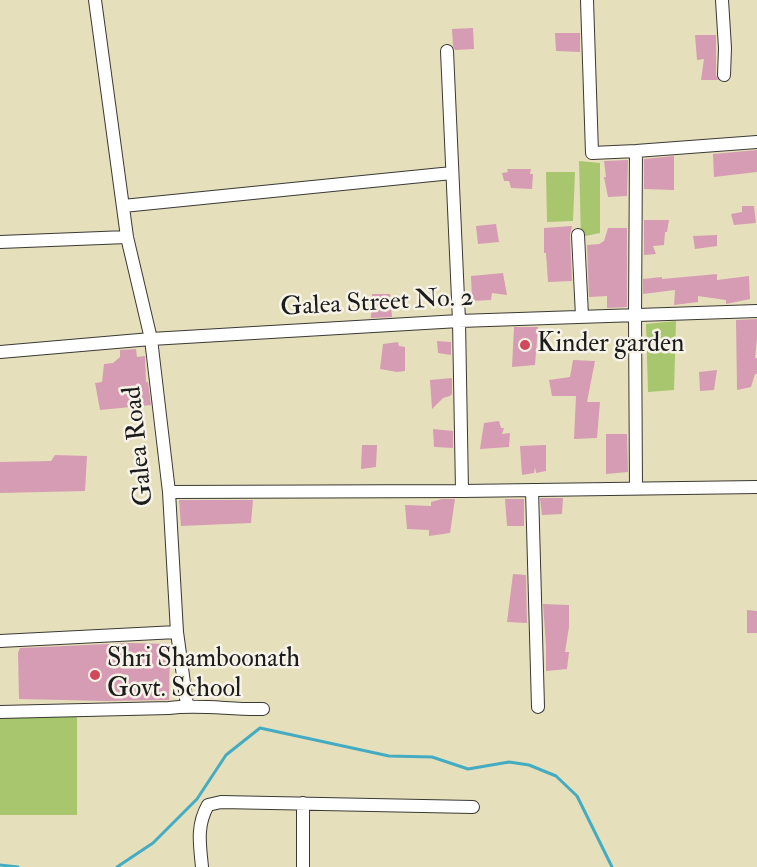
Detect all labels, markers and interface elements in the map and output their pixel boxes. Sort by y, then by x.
street label: Galea Street No. 2 [280,283,474,325]
place label: Kinder garden [537,329,684,361]
marker: Kinder garden [518,338,532,352]
street label: Galea Road [118,384,162,508]
place label: Shri Shamboonath Govt. School [107,644,300,706]
marker: Shri Shamboonath Govt. School [88,668,102,682]

